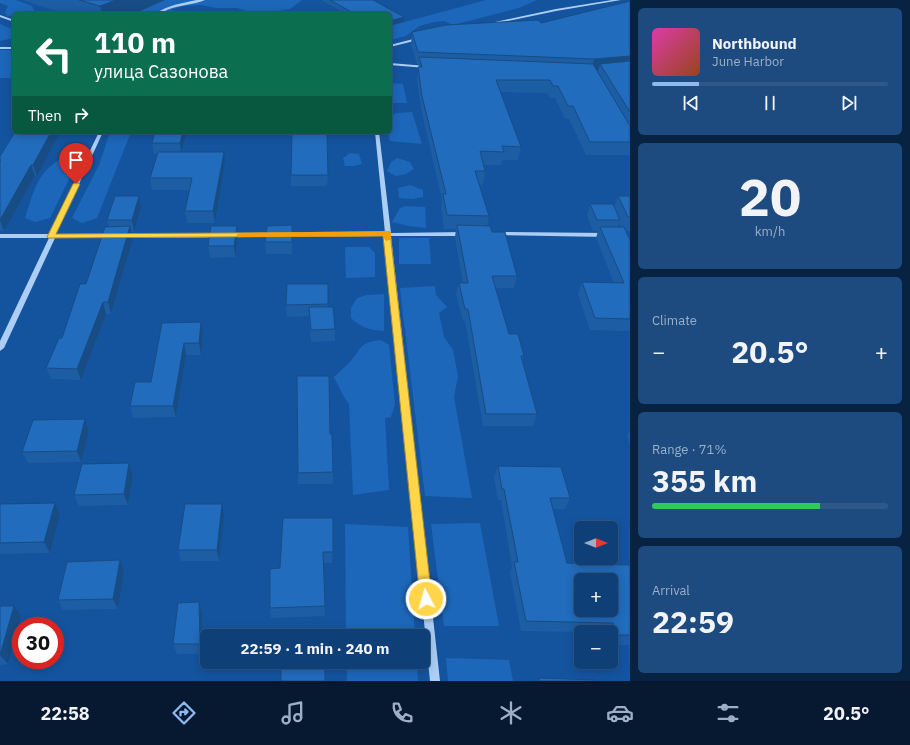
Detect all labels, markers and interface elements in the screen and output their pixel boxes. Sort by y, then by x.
text: 110 m [94,24,176,61]
icon: left [28,28,80,80]
text: Northbound [712,34,797,53]
text: June Harbor [712,53,784,70]
text: улица Сазонова [94,60,228,83]
icon: previous [680,92,702,114]
icon: pause [759,92,781,114]
icon: next [838,92,860,114]
icon: right [70,104,92,126]
text: Then [28,106,62,125]
pin [59,143,93,184]
icon: arrive [65,149,87,171]
text: 20 [739,163,801,230]
text: km/h [755,223,785,240]
text: Climate [652,312,697,329]
text: 20.5° [731,332,809,371]
text: − [652,337,665,366]
text: + [875,337,888,366]
text: Range · 71% [652,441,726,458]
text: 355 km [652,461,757,500]
north arrow [574,521,618,565]
map controls [574,521,618,669]
button: + [574,573,618,617]
position arrow [405,578,447,620]
text: Arrival [652,582,690,599]
text: 22:59 [652,602,734,641]
speed limit sign: 30 [12,617,64,669]
button: − [574,625,618,669]
text: 22:59 · 1 min · 240 m [241,639,389,658]
icon: directions [170,699,198,727]
icon: music [279,699,307,727]
icon: phone [388,699,416,727]
icon: climate [497,699,525,727]
icon: car [606,699,634,727]
icon: filters [714,699,742,727]
text: 22:58 [40,702,90,725]
text: 20.5° [823,702,870,725]

